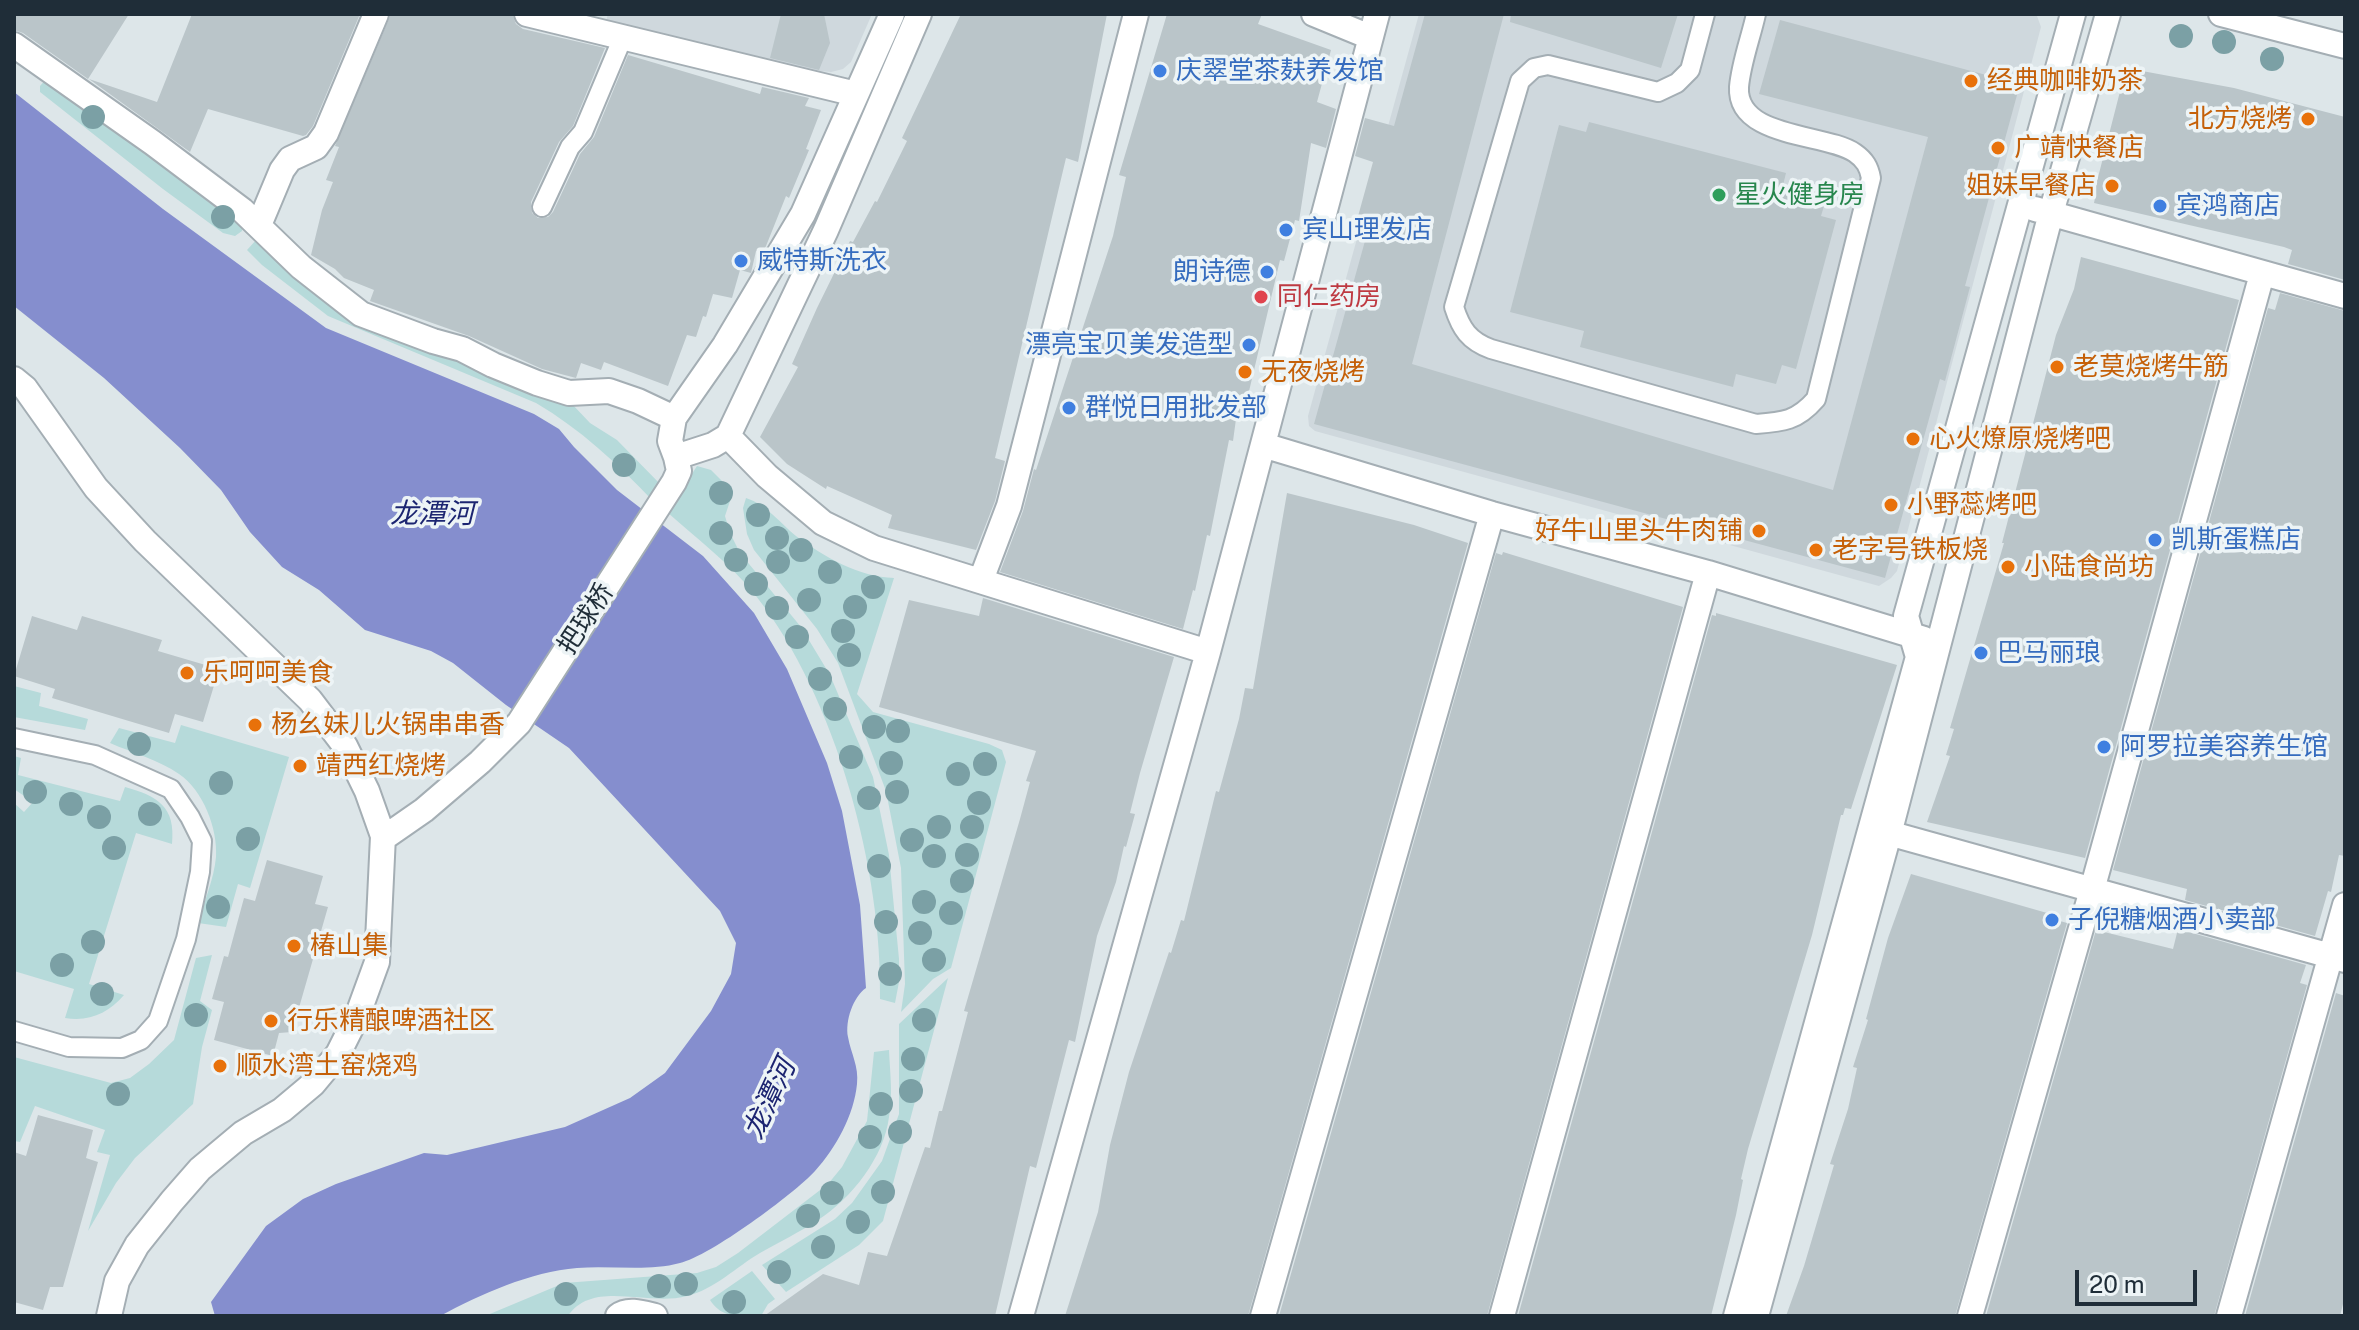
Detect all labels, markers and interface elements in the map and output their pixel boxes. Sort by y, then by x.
place label: 庆翠堂茶麸养发馆 [1176,55,1384,87]
marker: 庆翠堂茶麸养发馆 [1151,62,1169,80]
place label: 经典咖啡奶茶 [1987,65,2143,97]
marker: 经典咖啡奶茶 [1962,72,1980,90]
place label: 北方烧烤 [2188,103,2292,135]
marker: 北方烧烤 [2299,110,2317,128]
place label: 广靖快餐店 [2014,132,2144,164]
marker: 广靖快餐店 [1989,139,2007,157]
place label: 姐妹早餐店 [1966,170,2096,202]
marker: 姐妹早餐店 [2103,177,2121,195]
place label: 星火健身房 [1735,179,1865,211]
marker: 星火健身房 [1710,186,1728,204]
place label: 宾鸿商店 [2176,190,2280,222]
marker: 宾鸿商店 [2151,197,2169,215]
place label: 宾山理发店 [1302,214,1432,246]
marker: 宾山理发店 [1277,221,1295,239]
place label: 威特斯洗衣 [757,245,887,277]
marker: 威特斯洗衣 [732,252,750,270]
place label: 朗诗德 [1173,256,1251,288]
marker: 朗诗德 [1258,263,1276,281]
place label: 同仁药房 [1277,281,1381,313]
marker: 同仁药房 [1252,288,1270,306]
place label: 漂亮宝贝美发造型 [1025,329,1233,361]
marker: 漂亮宝贝美发造型 [1240,336,1258,354]
place label: 老莫烧烤牛筋 [2073,351,2229,383]
place label: 无夜烧烤 [1261,356,1365,388]
marker: 老莫烧烤牛筋 [2048,358,2066,376]
marker: 无夜烧烤 [1236,363,1254,381]
place label: 群悦日用批发部 [1085,392,1267,424]
marker: 群悦日用批发部 [1060,399,1078,417]
place label: 心火燎原烧烤吧 [1929,423,2111,455]
marker: 心火燎原烧烤吧 [1904,430,1922,448]
place label: 小野蕊烤吧 [1907,489,2037,521]
marker: 小野蕊烤吧 [1882,496,1900,514]
water label: 龙潭河 [390,497,474,531]
place label: 好牛山里头牛肉铺 [1535,515,1743,547]
marker: 好牛山里头牛肉铺 [1750,522,1768,540]
place label: 凯斯蛋糕店 [2171,524,2301,556]
marker: 凯斯蛋糕店 [2146,531,2164,549]
place label: 老字号铁板烧 [1832,534,1988,566]
marker: 老字号铁板烧 [1807,541,1825,559]
place label: 小陆食尚坊 [2024,551,2154,583]
marker: 小陆食尚坊 [1999,558,2017,576]
street label: 把球桥 [552,578,620,660]
place label: 巴马丽琅 [1997,637,2101,669]
marker: 巴马丽琅 [1972,644,1990,662]
place label: 乐呵呵美食 [203,657,333,689]
marker: 乐呵呵美食 [178,664,196,682]
place label: 杨幺妹儿火锅串串香 [271,709,505,741]
marker: 杨幺妹儿火锅串串香 [246,716,264,734]
place label: 阿罗拉美容养生馆 [2120,731,2328,763]
marker: 阿罗拉美容养生馆 [2095,738,2113,756]
place label: 靖西红烧烤 [316,750,446,782]
marker: 靖西红烧烤 [291,757,309,775]
place label: 子倪糖烟酒小卖部 [2068,904,2276,936]
marker: 子倪糖烟酒小卖部 [2043,911,2061,929]
place label: 椿山集 [310,930,388,962]
marker: 椿山集 [285,937,303,955]
place label: 行乐精酿啤酒社区 [287,1005,495,1037]
marker: 行乐精酿啤酒社区 [262,1012,280,1030]
place label: 顺水湾土窑烧鸡 [236,1050,418,1082]
water label: 龙潭河 [737,1054,803,1144]
marker: 顺水湾土窑烧鸡 [211,1057,229,1075]
scale bar [2079,1254,2201,1304]
text: 20 m [2089,1270,2145,1298]

